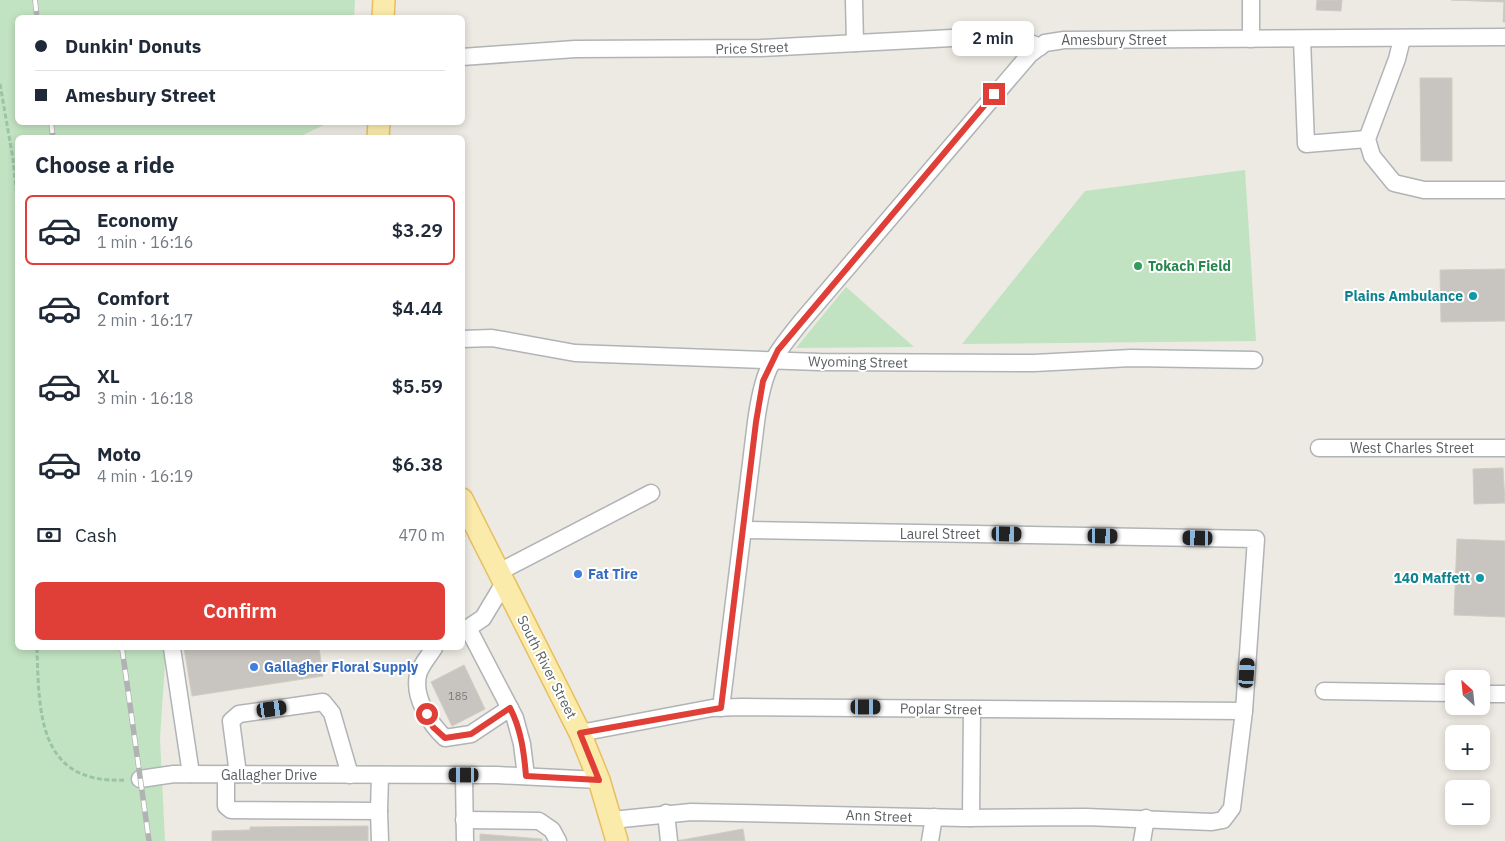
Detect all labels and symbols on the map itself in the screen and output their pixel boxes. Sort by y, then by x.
callout: 2 min [953,22,1035,56]
street label: Amesbury Street [1061,31,1167,49]
street label: Price Street [715,38,789,58]
route end [983,83,1005,105]
place label: Tokach Field [1148,257,1231,275]
marker: Tokach Field [1132,260,1144,272]
place label: Plains Ambulance [1344,287,1463,305]
marker: Plains Ambulance [1467,290,1479,302]
street label: Wyoming Street [808,352,908,372]
street label: West Charles Street [1350,439,1474,457]
street label: Laurel Street [900,525,980,543]
car [991,526,1022,542]
car [1087,528,1118,544]
car [1182,530,1213,546]
place label: Fat Tire [588,565,638,583]
marker: Fat Tire [572,568,584,580]
place label: 140 Maffett [1393,569,1470,587]
marker: 140 Maffett [1474,572,1486,584]
street label: South River Street [513,612,581,722]
place label: Gallagher Floral Supply [264,658,419,676]
car [1238,658,1255,688]
marker: Gallagher Floral Supply [248,661,260,673]
north arrow [1445,670,1490,715]
house number: 185 [448,689,468,703]
car [256,699,287,719]
street label: Poplar Street [900,699,982,719]
car [851,700,881,715]
route start [416,703,438,725]
street label: Gallagher Drive [221,766,317,784]
car [449,768,479,783]
street label: Ann Street [845,806,913,826]

